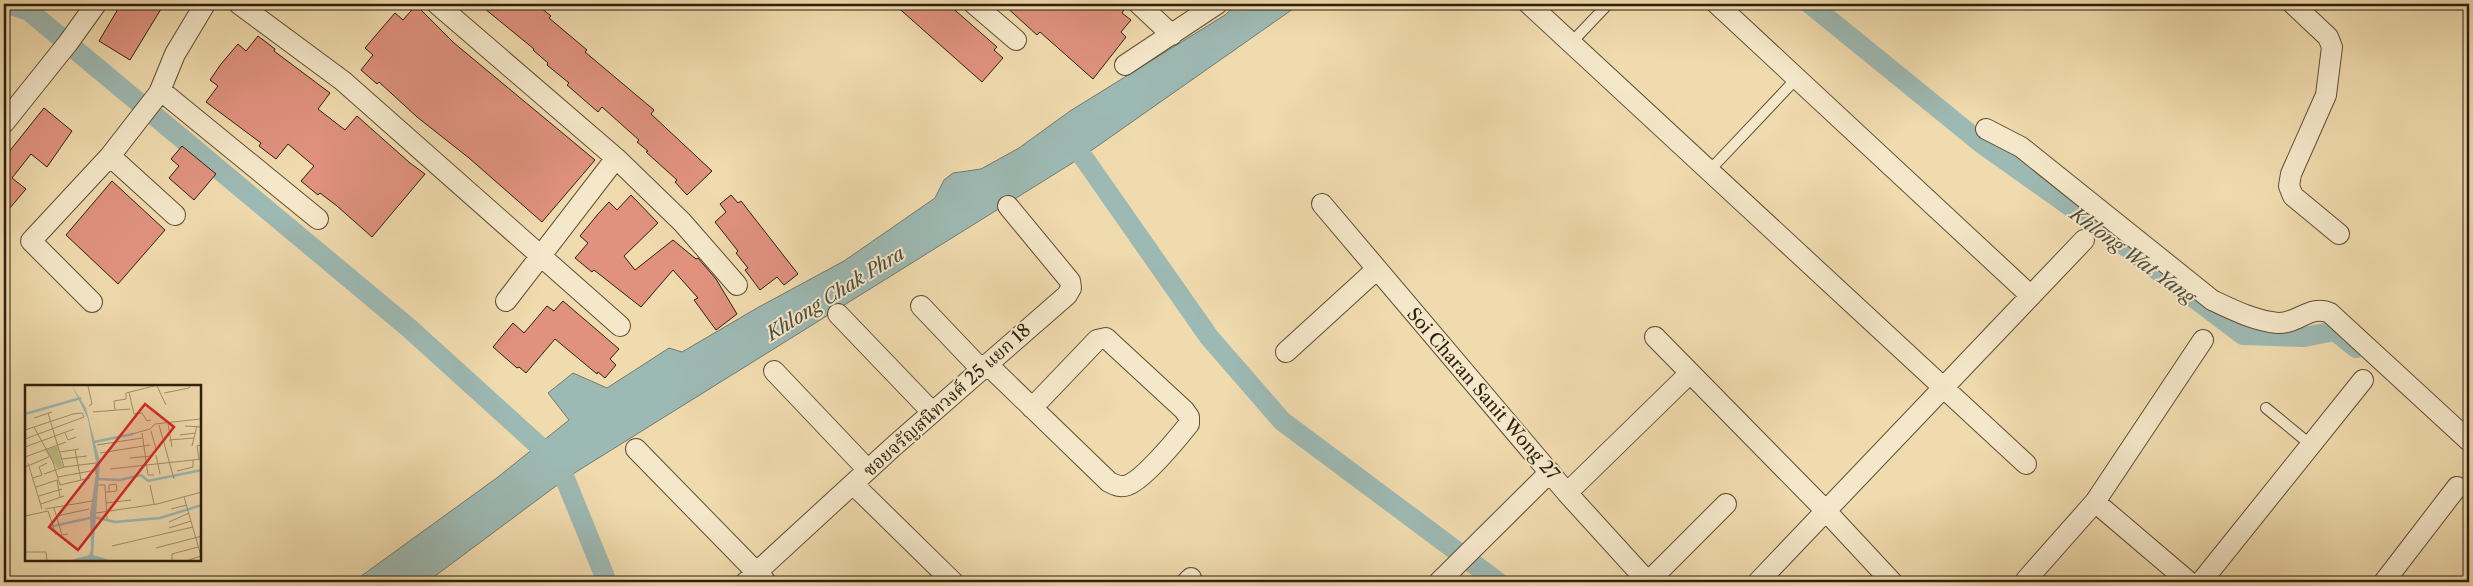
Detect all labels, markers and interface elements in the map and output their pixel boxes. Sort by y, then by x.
water label: Khlong Wat Yang [2064,201,2202,310]
water label: Khlong Chak Phra [760,241,909,346]
street label: Soi Charan Sanit Wong 27 [1402,303,1564,485]
street label: ซอยจรัญสนิทวงศ์ 25 แยก 18 [859,319,1035,481]
inset map [25,385,201,561]

